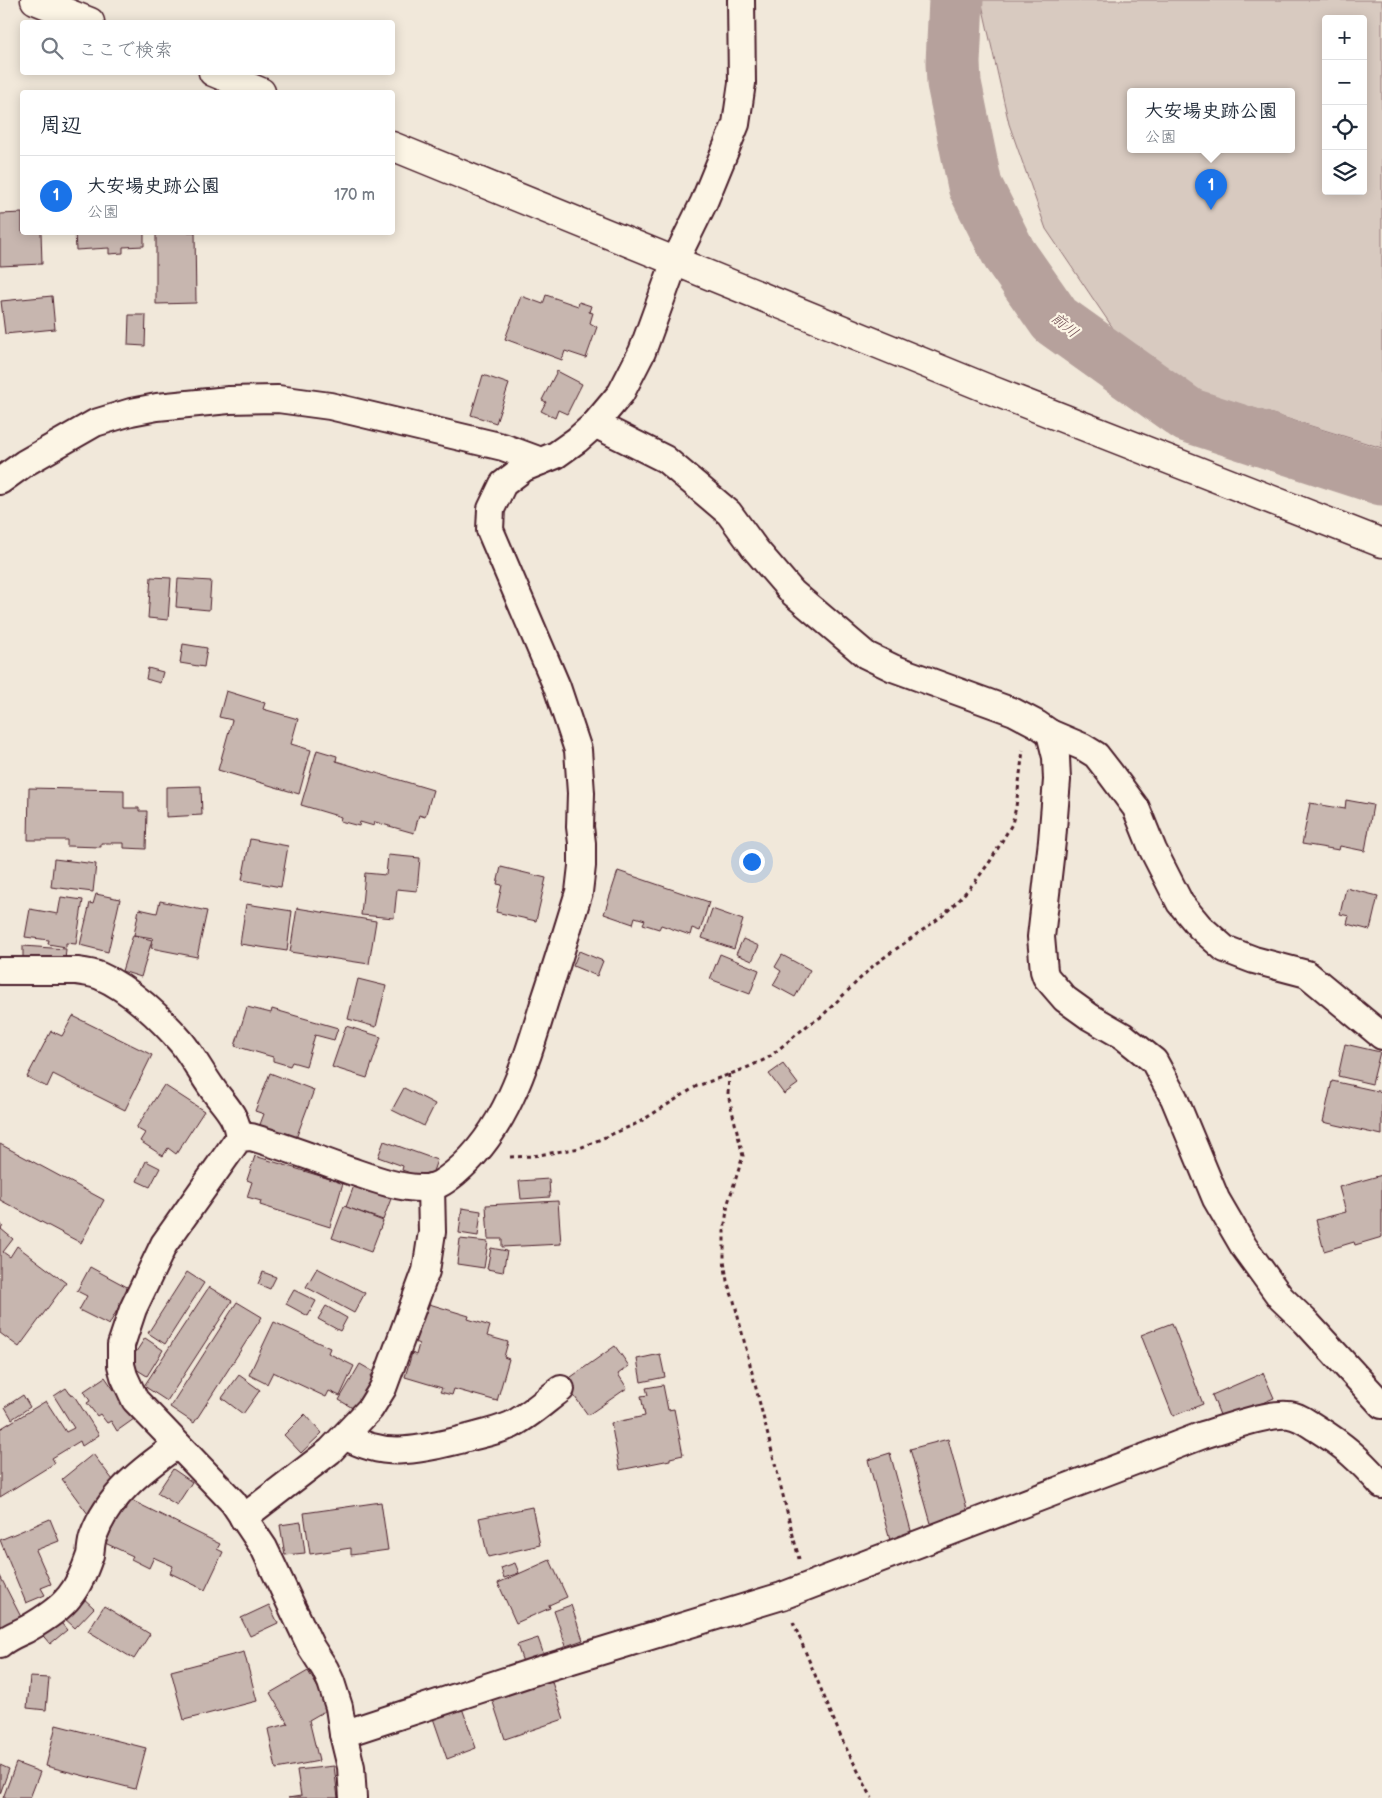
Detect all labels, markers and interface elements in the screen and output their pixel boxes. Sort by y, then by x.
map controls [1322,15,1367,195]
button: + [1322,15,1367,60]
search box [20,20,395,75]
icon: search [38,34,66,62]
text: ここで検索 [78,39,173,62]
button: − [1322,60,1367,105]
popup [1127,88,1295,153]
text: 大安場史跡公園 [1144,100,1278,123]
button: locate [1322,105,1367,150]
text: 周辺 [40,113,82,138]
text: 公園 [1144,128,1177,147]
button: layers [1322,150,1367,195]
pin: 1 [1195,169,1227,210]
text: 大安場史跡公園 [87,175,220,198]
text: 1 [53,186,59,205]
text: 170 m [334,186,375,205]
text: 公園 [87,203,119,222]
water label: 前川 [1047,308,1082,342]
your location [739,849,765,875]

